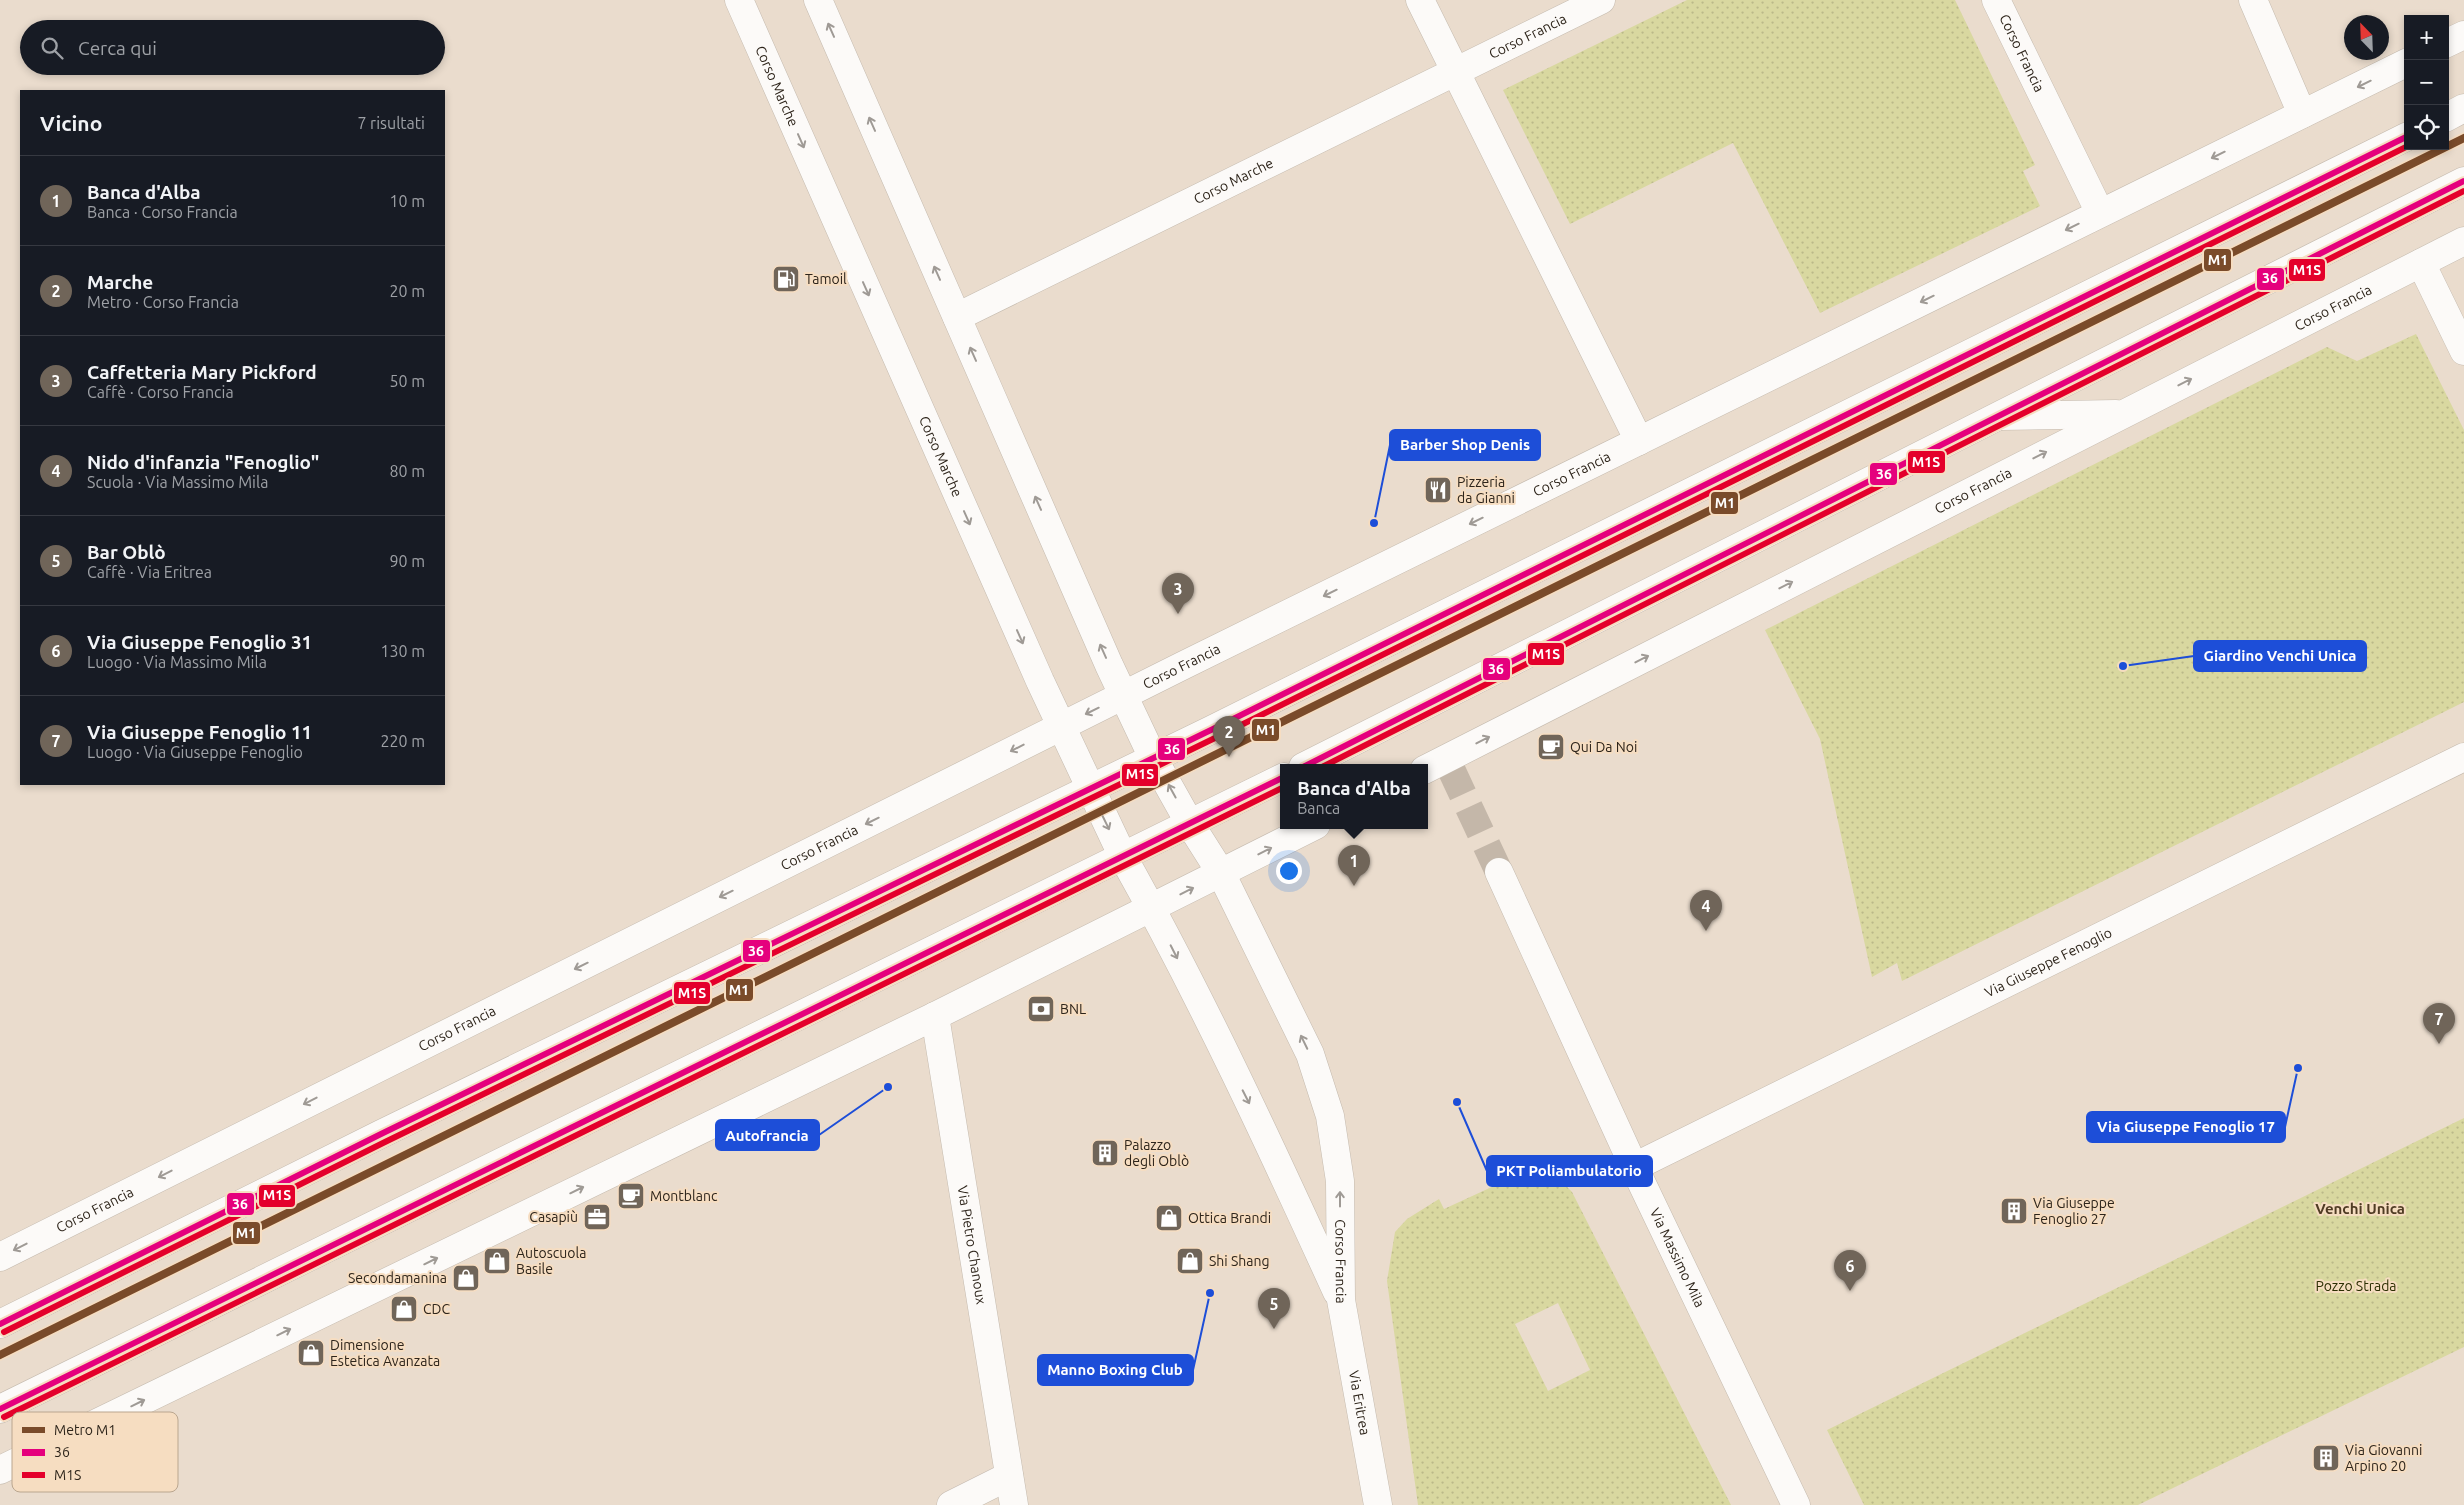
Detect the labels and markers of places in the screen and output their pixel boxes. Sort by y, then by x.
fuel station icon: Tamoil [771,264,801,294]
place label: Tamoil [805,271,847,287]
callout: Barber Shop Denis [1390,430,1540,460]
place label: Pizzeria da Gianni [1457,474,1515,506]
restaurant icon: Pizzeria da Gianni [1423,475,1453,505]
pin: 3 [1162,573,1194,614]
callout: Giardino Venchi Unica [2194,641,2366,671]
pin: 2 [1213,716,1245,757]
cafe icon: Qui Da Noi [1536,732,1566,762]
place label: Qui Da Noi [1570,739,1637,755]
pin: 1 [1338,845,1370,886]
pin: 4 [1690,890,1722,931]
bank icon: BNL [1026,994,1056,1024]
place label: BNL [1060,1001,1086,1017]
pin: 7 [2423,1003,2455,1044]
callout: Via Giuseppe Fenoglio 17 [2087,1112,2285,1142]
callout: Autofrancia [716,1120,819,1150]
place label: Palazzo degli Oblò [1124,1137,1189,1169]
building icon: Palazzo degli Oblò [1090,1138,1120,1168]
callout: PKT Poliambulatorio [1487,1156,1652,1186]
cafe icon: Montblanc [616,1181,646,1211]
place label: Montblanc [650,1188,718,1204]
place label: Via Giuseppe Fenoglio 27 [2033,1195,2115,1227]
building icon: Via Giuseppe Fenoglio 27 [1999,1196,2029,1226]
office icon: Casapiù [582,1202,612,1232]
shop icon: Ottica Brandi [1154,1203,1184,1233]
place label: Casapiù [529,1209,578,1225]
place label: Ottica Brandi [1188,1210,1271,1226]
place label: Autoscuola Basile [516,1245,586,1277]
shop icon: Autoscuola Basile [482,1246,512,1276]
shop icon: Shi Shang [1175,1246,1205,1276]
pin: 6 [1834,1250,1866,1291]
place label: Shi Shang [1209,1253,1270,1269]
shop icon: Secondamanina [451,1263,481,1293]
place label: Secondamanina [348,1270,447,1286]
pin: 5 [1258,1288,1290,1329]
shop icon: CDC [389,1294,419,1324]
place label: CDC [423,1301,450,1317]
place label: Dimensione Estetica Avanzata [330,1337,440,1369]
shop icon: Dimensione Estetica Avanzata [296,1338,326,1368]
callout: Manno Boxing Club [1038,1355,1193,1385]
place label: Via Giovanni Arpino 20 [2345,1442,2422,1474]
building icon: Via Giovanni Arpino 20 [2311,1443,2341,1473]

